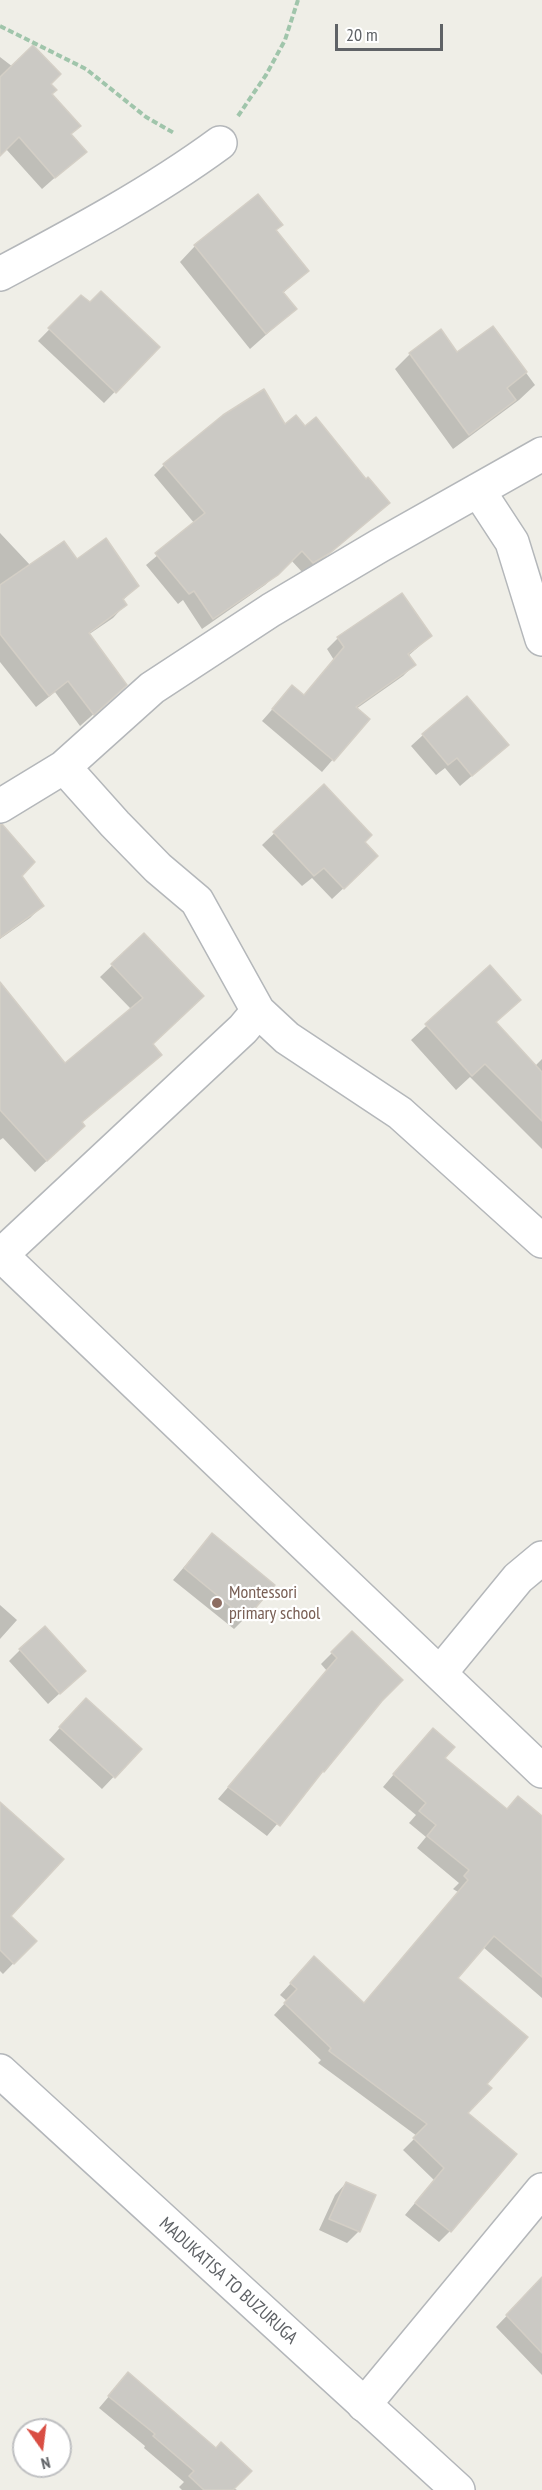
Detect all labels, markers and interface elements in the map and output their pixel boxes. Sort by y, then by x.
scale bar [338,12,446,50]
text: 20 m [346,23,378,46]
place label: Montessori primary school [229,1582,320,1624]
marker: Montessori primary school [210,1596,224,1610]
street label: MADUKATISA TO BUZURUGA [154,2213,302,2349]
north arrow [12,2418,72,2478]
text: N [39,2453,52,2474]

